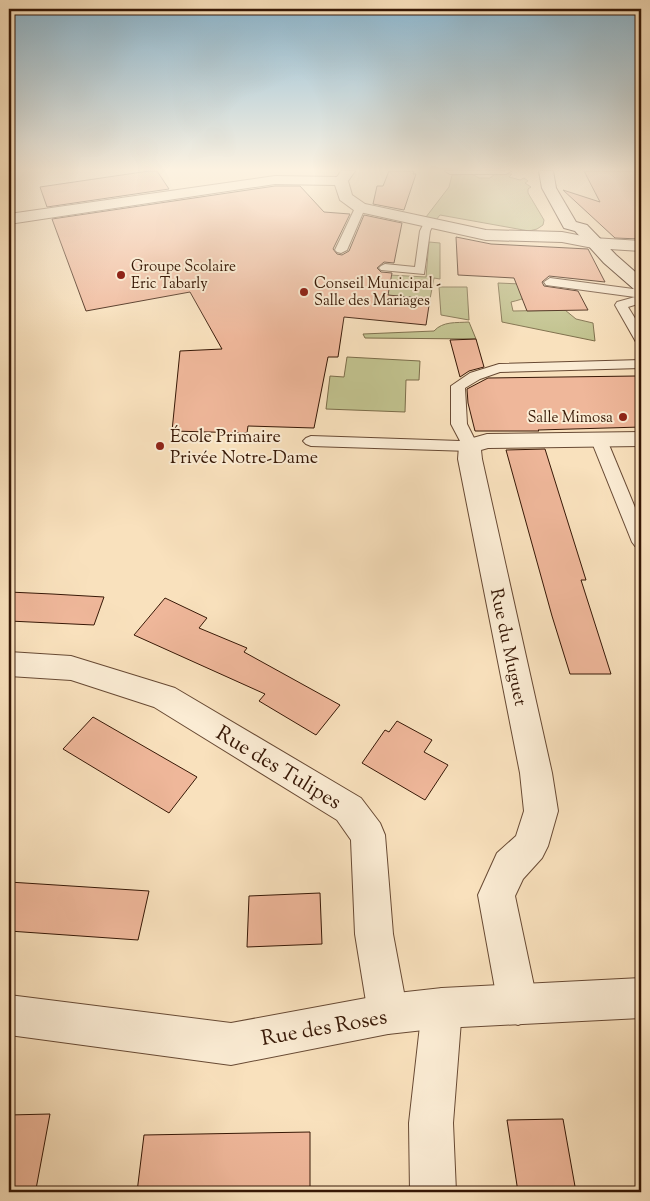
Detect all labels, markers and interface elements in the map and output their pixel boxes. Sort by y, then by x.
place label: Groupe Scolaire Eric Tabarly [131,257,236,295]
marker: Groupe Scolaire Eric Tabarly [115,269,127,281]
place label: Conseil Municipal - Salle des Mariages [314,274,441,312]
marker: Conseil Municipal - Salle des Mariages [298,286,310,298]
place label: Salle Mimosa [527,408,613,429]
marker: Salle Mimosa [617,411,629,423]
place label: École Primaire Privée Notre-Dame [170,425,318,472]
marker: École Primaire Privée Notre-Dame [154,440,166,452]
street label: Rue du Muguet [482,586,532,709]
street label: Rue des Tulipes [210,719,346,818]
street label: Rue des Roses [259,1003,390,1055]

